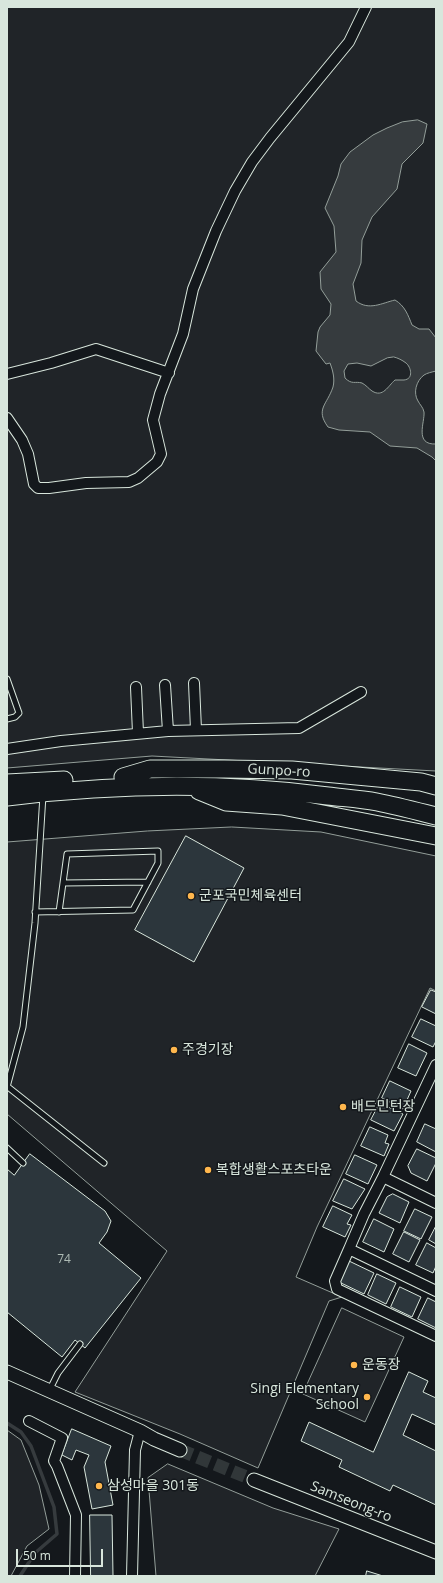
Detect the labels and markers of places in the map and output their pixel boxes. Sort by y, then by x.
place label: 군포국민체육센터 [199,888,302,904]
marker: 군포국민체육센터 [186,891,196,901]
place label: 주경기장 [182,1042,234,1058]
marker: 주경기장 [169,1045,179,1055]
place label: 배드민턴장 [351,1099,415,1115]
marker: 배드민턴장 [338,1102,348,1112]
place label: 복합생활스포츠타운 [216,1162,332,1178]
marker: 복합생활스포츠타운 [203,1165,213,1175]
place label: 운동장 [362,1357,401,1373]
marker: 운동장 [349,1360,359,1370]
place label: Singi Elementary School [250,1381,359,1414]
marker: Singi Elementary School [362,1392,372,1402]
place label: 삼성마을 301동 [107,1478,199,1494]
marker: 삼성마을 301동 [94,1481,104,1491]

